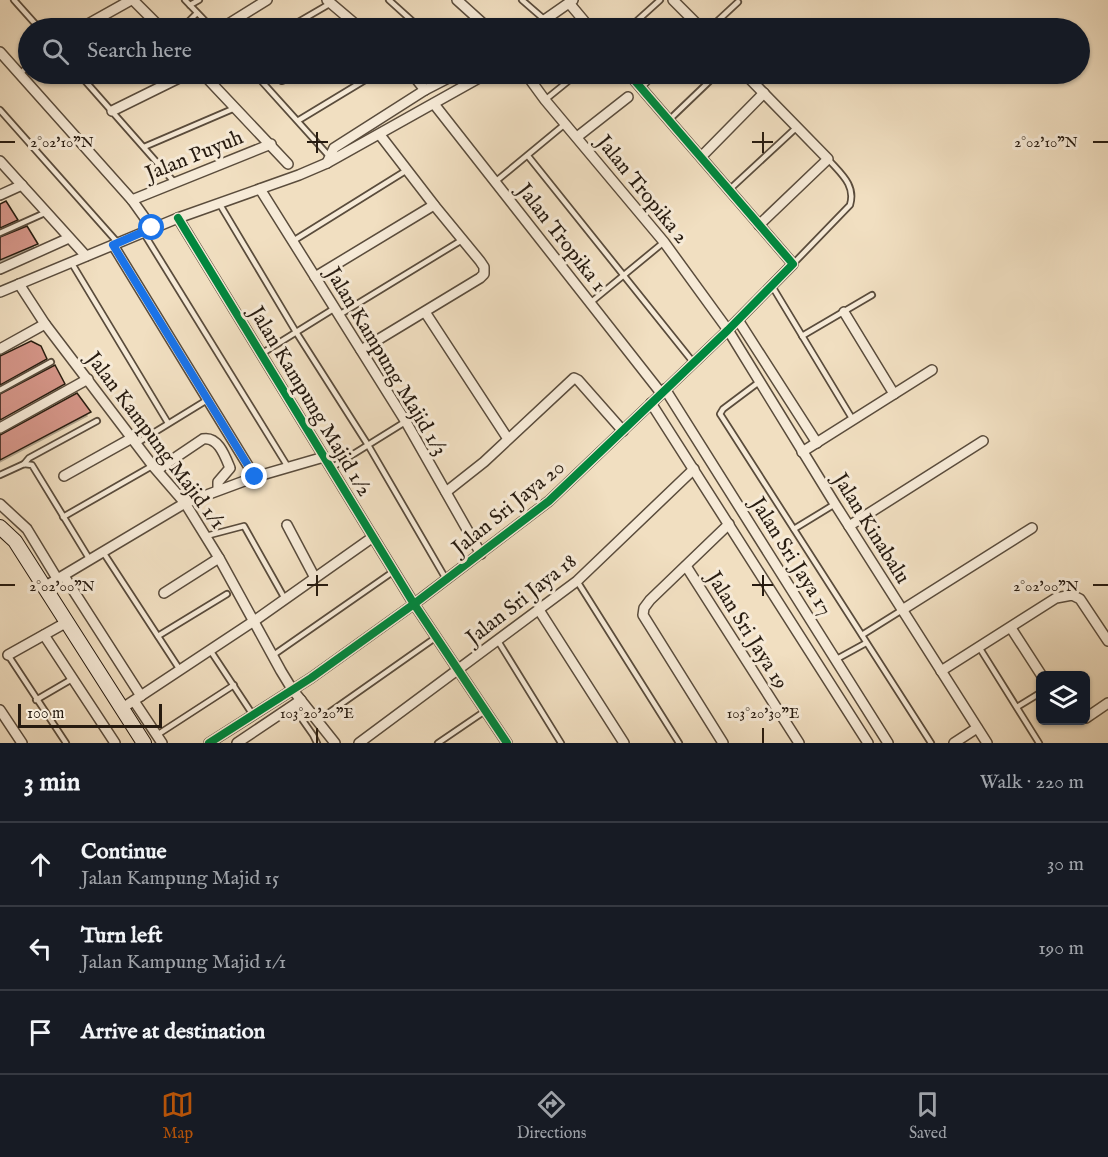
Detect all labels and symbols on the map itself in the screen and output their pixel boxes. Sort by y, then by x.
street label: Jalan Puyuh [140,125,247,189]
street label: Jalan Tropika 2 [589,129,694,250]
text: 2°02'10"N [30,133,94,152]
text: 2°02'10"N [1014,133,1078,152]
street label: Jalan Tropika 1 [509,177,611,297]
route start [138,214,164,240]
street label: Jalan Kampung Majid 1/3 [318,261,453,461]
street label: Jalan Kampung Majid 1/2 [241,300,377,502]
street label: Jalan Kampung Majid 1/1 [78,345,230,535]
street label: Jalan Sri Jaya 20 [446,454,571,563]
route end [241,463,267,489]
street label: Jalan Kinabalu [825,467,916,589]
street label: Jalan Sri Jaya 17 [743,491,838,621]
street label: Jalan Sri Jaya 18 [460,549,583,653]
street label: Jalan Sri Jaya 19 [699,565,794,695]
text: 2°02'00"N [29,577,95,596]
text: 2°02'00"N [1013,577,1079,596]
scale bar [18,701,162,728]
text: 103°20'20"E [280,704,354,723]
text: 103°20'30"E [727,704,799,723]

